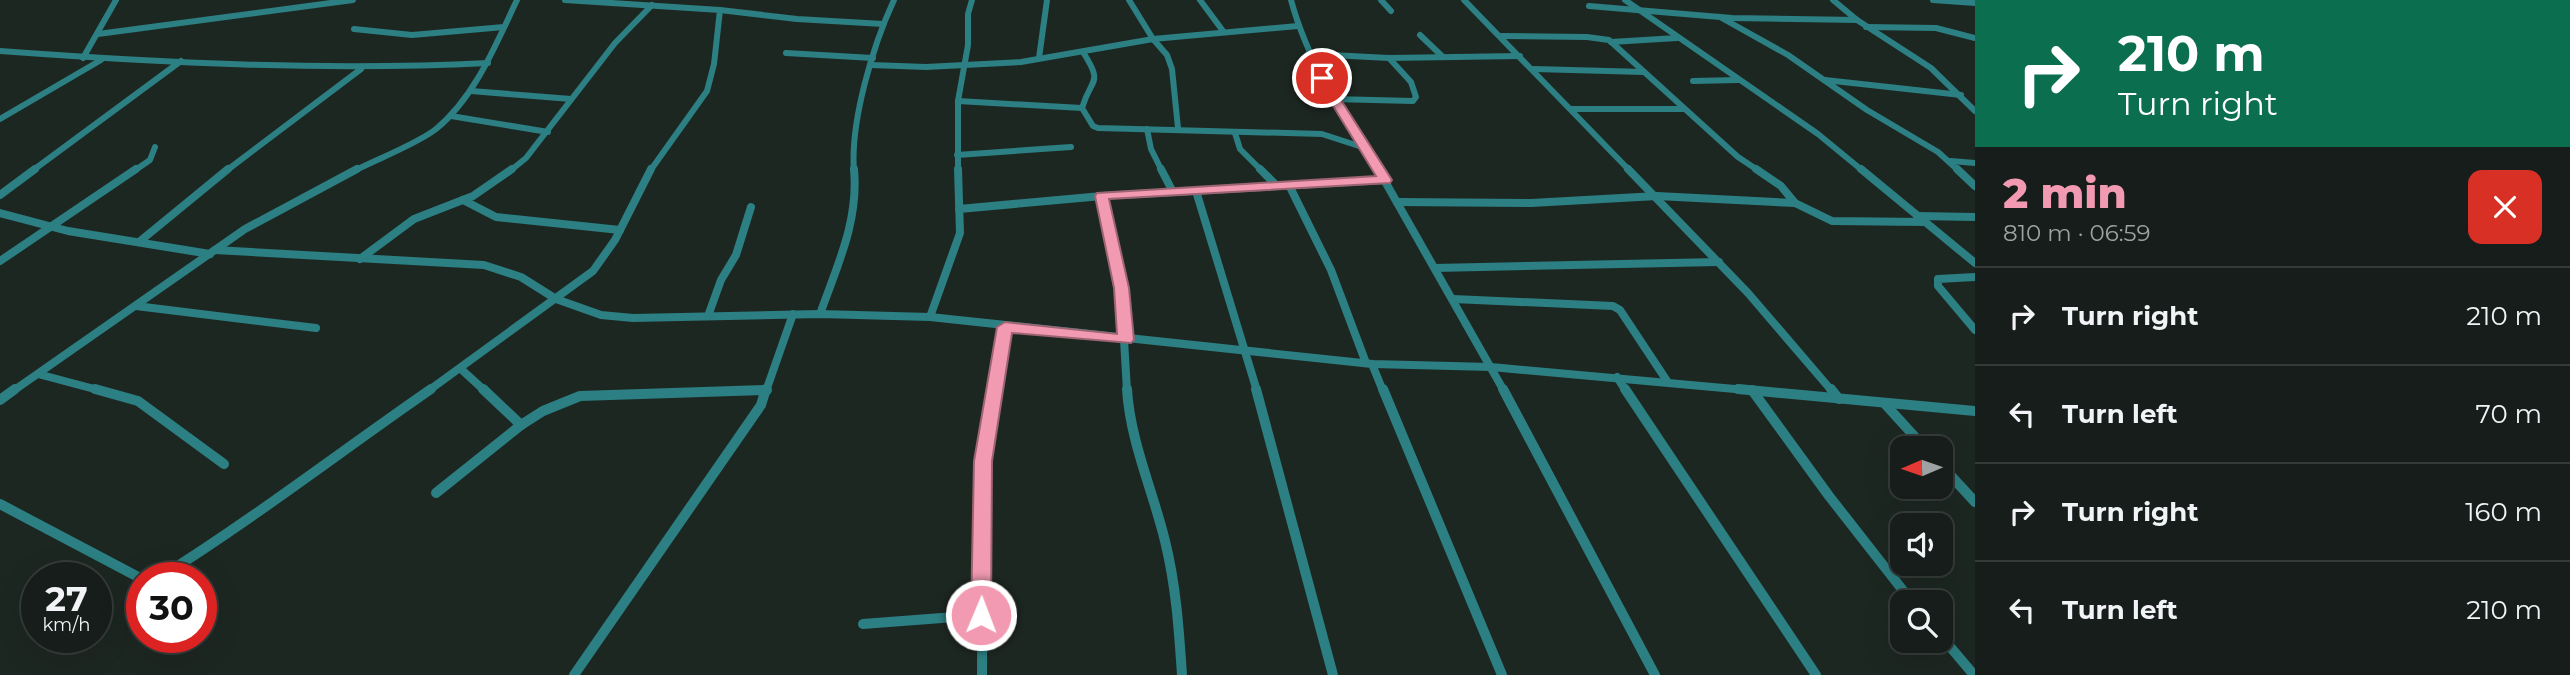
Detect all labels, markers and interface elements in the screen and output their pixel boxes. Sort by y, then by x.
text: 210 m [2118,24,2265,83]
icon: right [2003,28,2094,119]
pin [1292,48,1352,108]
icon: arrive [1303,59,1341,97]
text: Turn right [2118,84,2278,123]
text: 2 min [2003,167,2127,219]
button: close [2468,170,2542,244]
text: 810 m · 06:59 [2003,219,2151,247]
icon: right [2003,297,2041,335]
text: Turn right [2062,300,2198,332]
text: 210 m [2466,300,2542,332]
icon: left [2003,395,2041,433]
text: Turn left [2062,398,2178,430]
text: 70 m [2476,398,2542,430]
north arrow [1890,436,1953,499]
map controls [1890,436,1953,653]
icon: right [2003,493,2041,531]
text: Turn right [2062,496,2198,528]
text: 160 m [2465,496,2542,528]
button: sound [1890,513,1953,576]
speed limit sign: 30 [126,562,217,653]
text: 27 [45,577,88,620]
position arrow [944,578,1018,652]
button: search [1890,590,1953,653]
icon: left [2003,591,2041,629]
text: Turn left [2062,594,2178,626]
text: 210 m [2466,594,2542,626]
text: km/h [42,614,91,636]

